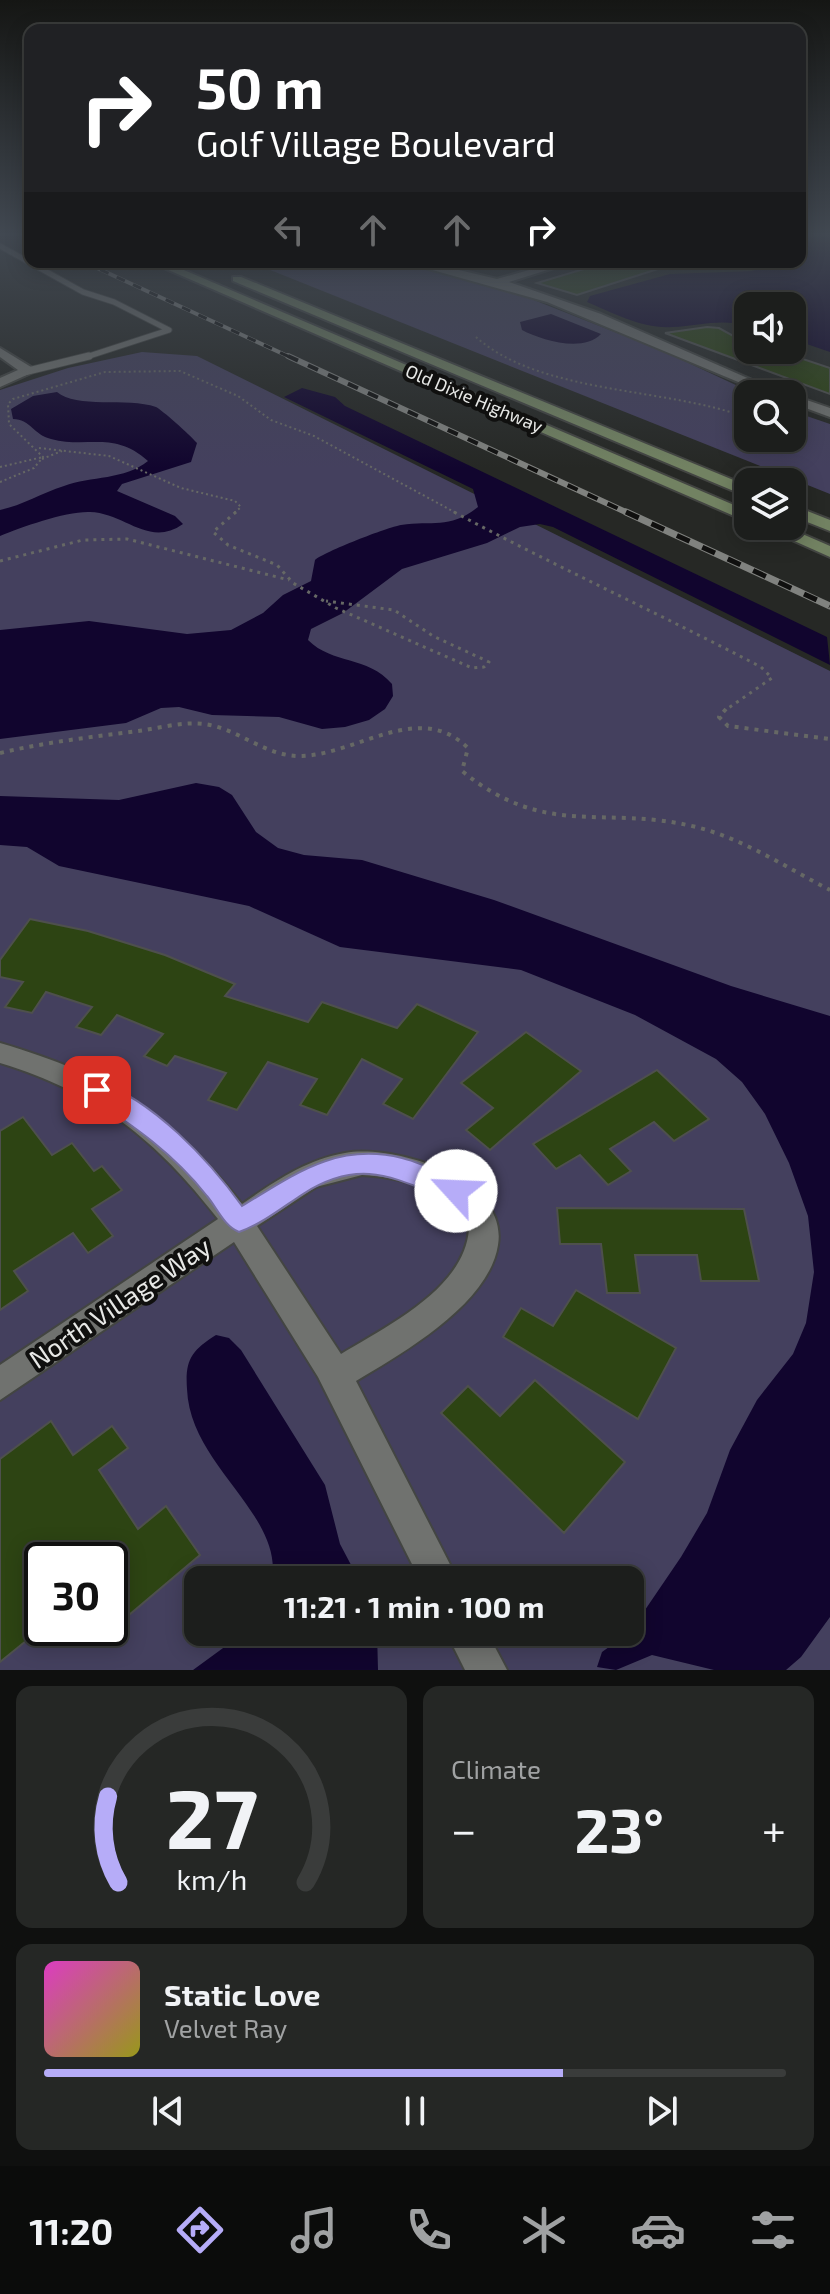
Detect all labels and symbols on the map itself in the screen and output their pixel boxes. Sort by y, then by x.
street label: Old Dixie Highway [402,359,547,437]
pin [63,1056,131,1124]
position arrow [414,1149,498,1233]
street label: North Village Way [23,1230,216,1374]
speed limit sign: 30 [24,1542,128,1646]

